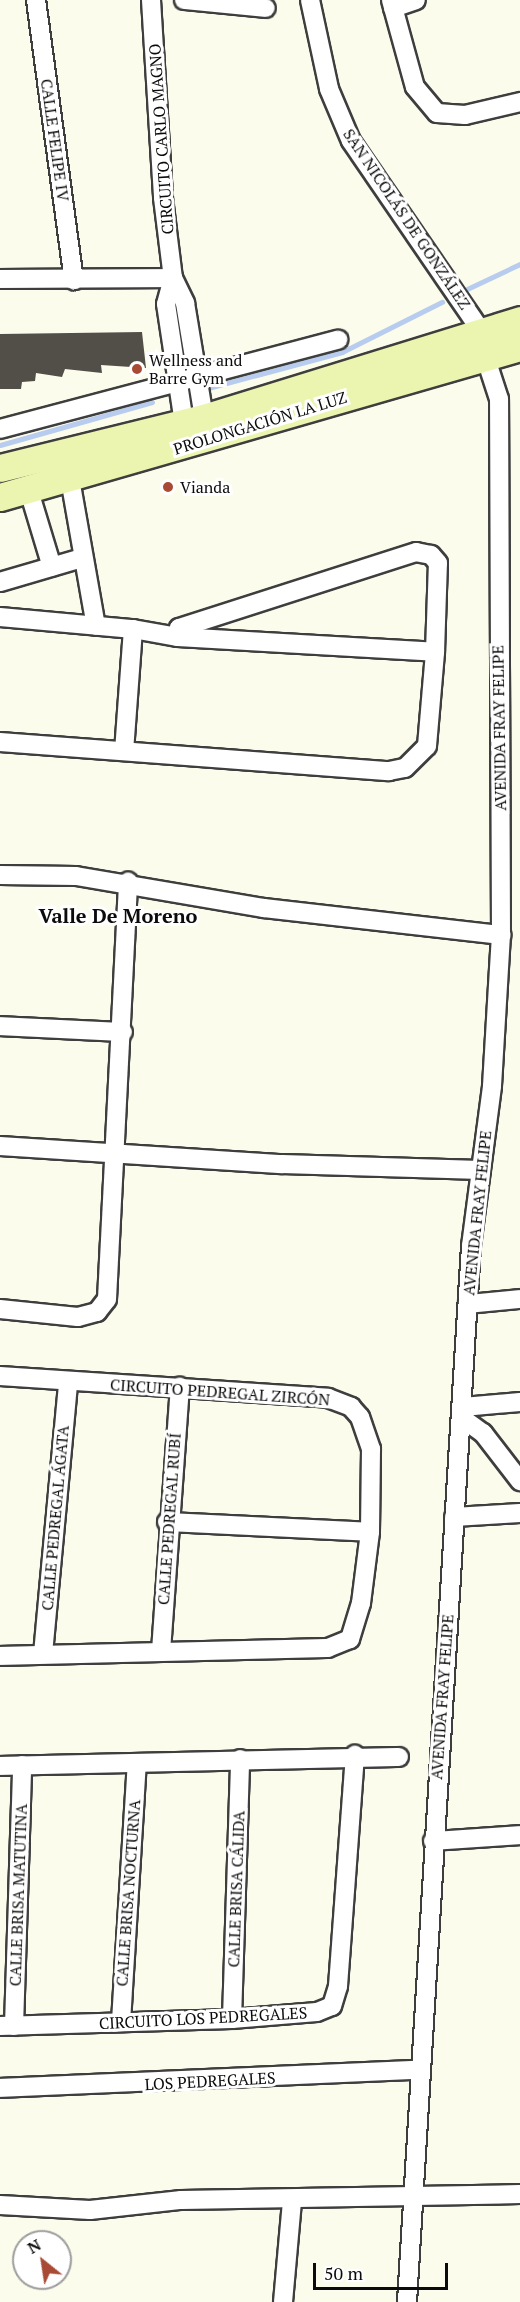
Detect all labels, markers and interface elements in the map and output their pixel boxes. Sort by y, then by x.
street label: CIRCUITO CARLO MAGNO [145,43,177,235]
street label: CALLE FELIPE IV [37,78,73,202]
street label: SAN NICOLÁS DE GONZÁLEZ [339,125,475,313]
place label: Wellness and Barre Gym [149,350,242,388]
marker: Wellness and Barre Gym [130,362,144,376]
street label: PROLONGACIÓN LA LUZ [171,387,349,459]
place label: Vianda [180,477,230,497]
marker: Vianda [161,480,175,494]
street label: AVENIDA FRAY FELIPE [488,645,510,811]
district label: Valle De Moreno [39,903,197,927]
street label: AVENIDA FRAY FELIPE [459,1129,495,1297]
street label: CIRCUITO PEDREGAL ZIRCÓN [109,1375,331,1409]
street label: CALLE PEDREGAL ÁGATA [37,1424,73,1612]
street label: CALLE PEDREGAL RUBÍ [153,1432,185,1606]
street label: AVENIDA FRAY FELIPE [427,1614,457,1780]
street label: CALLE BRISA NOCTURNA [112,1799,144,1987]
street label: CALLE BRISA MATUTINA [5,1803,31,1987]
street label: CALLE BRISA CÁLIDA [224,1810,248,1968]
street label: CIRCUITO LOS PEDREGALES [98,2003,308,2033]
street label: LOS PEDREGALES [144,2068,276,2094]
north arrow [12,2230,72,2290]
text: N [23,2234,45,2259]
scale bar [316,2251,451,2289]
text: 50 m [324,2261,363,2285]

